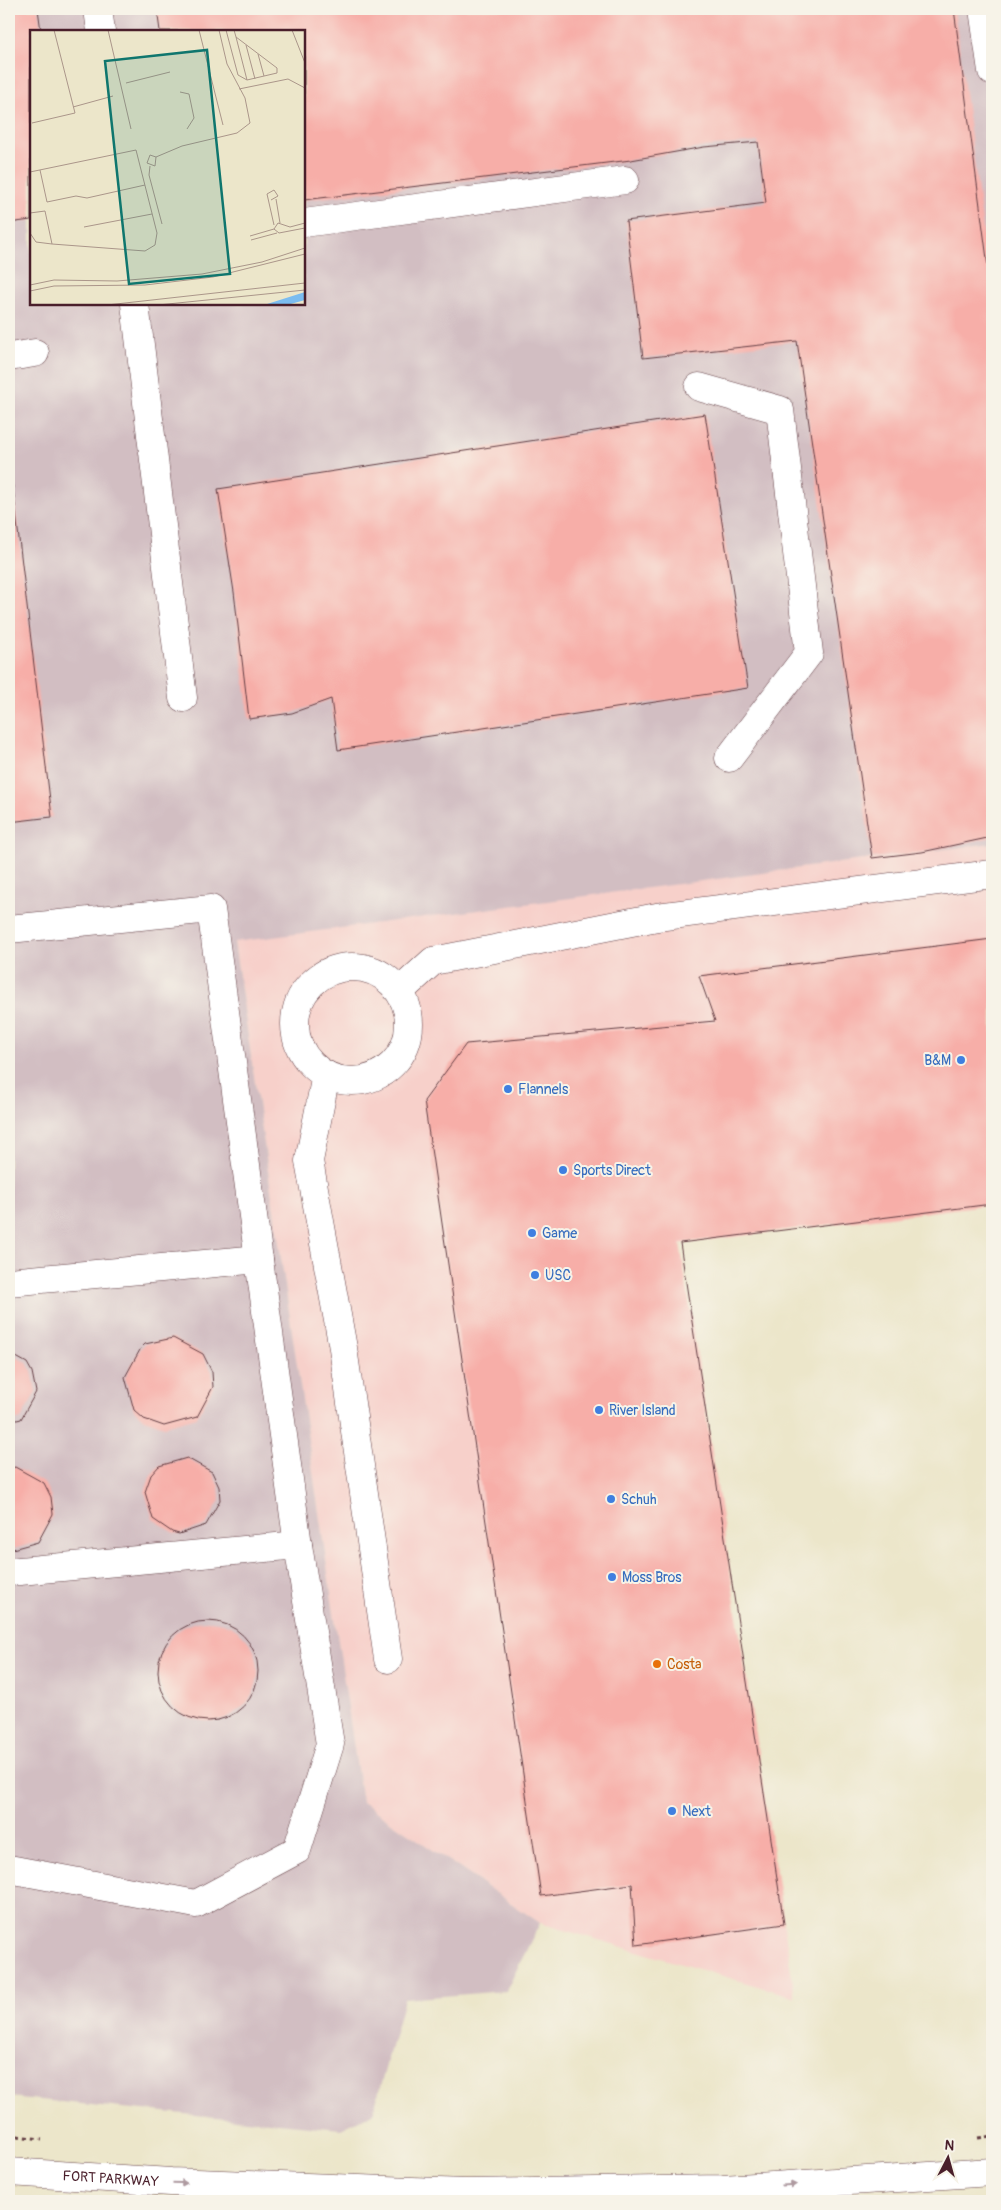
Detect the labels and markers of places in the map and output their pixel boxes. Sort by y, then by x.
place label: B&M [924,1052,951,1069]
marker: B&M [955,1054,967,1066]
place label: Flannels [518,1081,569,1098]
marker: Flannels [502,1083,514,1095]
place label: Sports Direct [573,1162,651,1179]
marker: Sports Direct [557,1164,569,1176]
place label: Game [542,1225,577,1242]
marker: Game [526,1227,538,1239]
place label: USC [545,1267,571,1284]
marker: USC [529,1269,541,1281]
place label: River Island [609,1402,676,1419]
marker: River Island [593,1404,605,1416]
place label: Schuh [621,1491,656,1508]
marker: Schuh [605,1493,617,1505]
place label: Moss Bros [622,1569,682,1586]
marker: Moss Bros [606,1571,618,1583]
place label: Costa [667,1656,702,1673]
marker: Costa [651,1658,663,1670]
place label: Next [682,1803,711,1820]
marker: Next [666,1805,678,1817]

